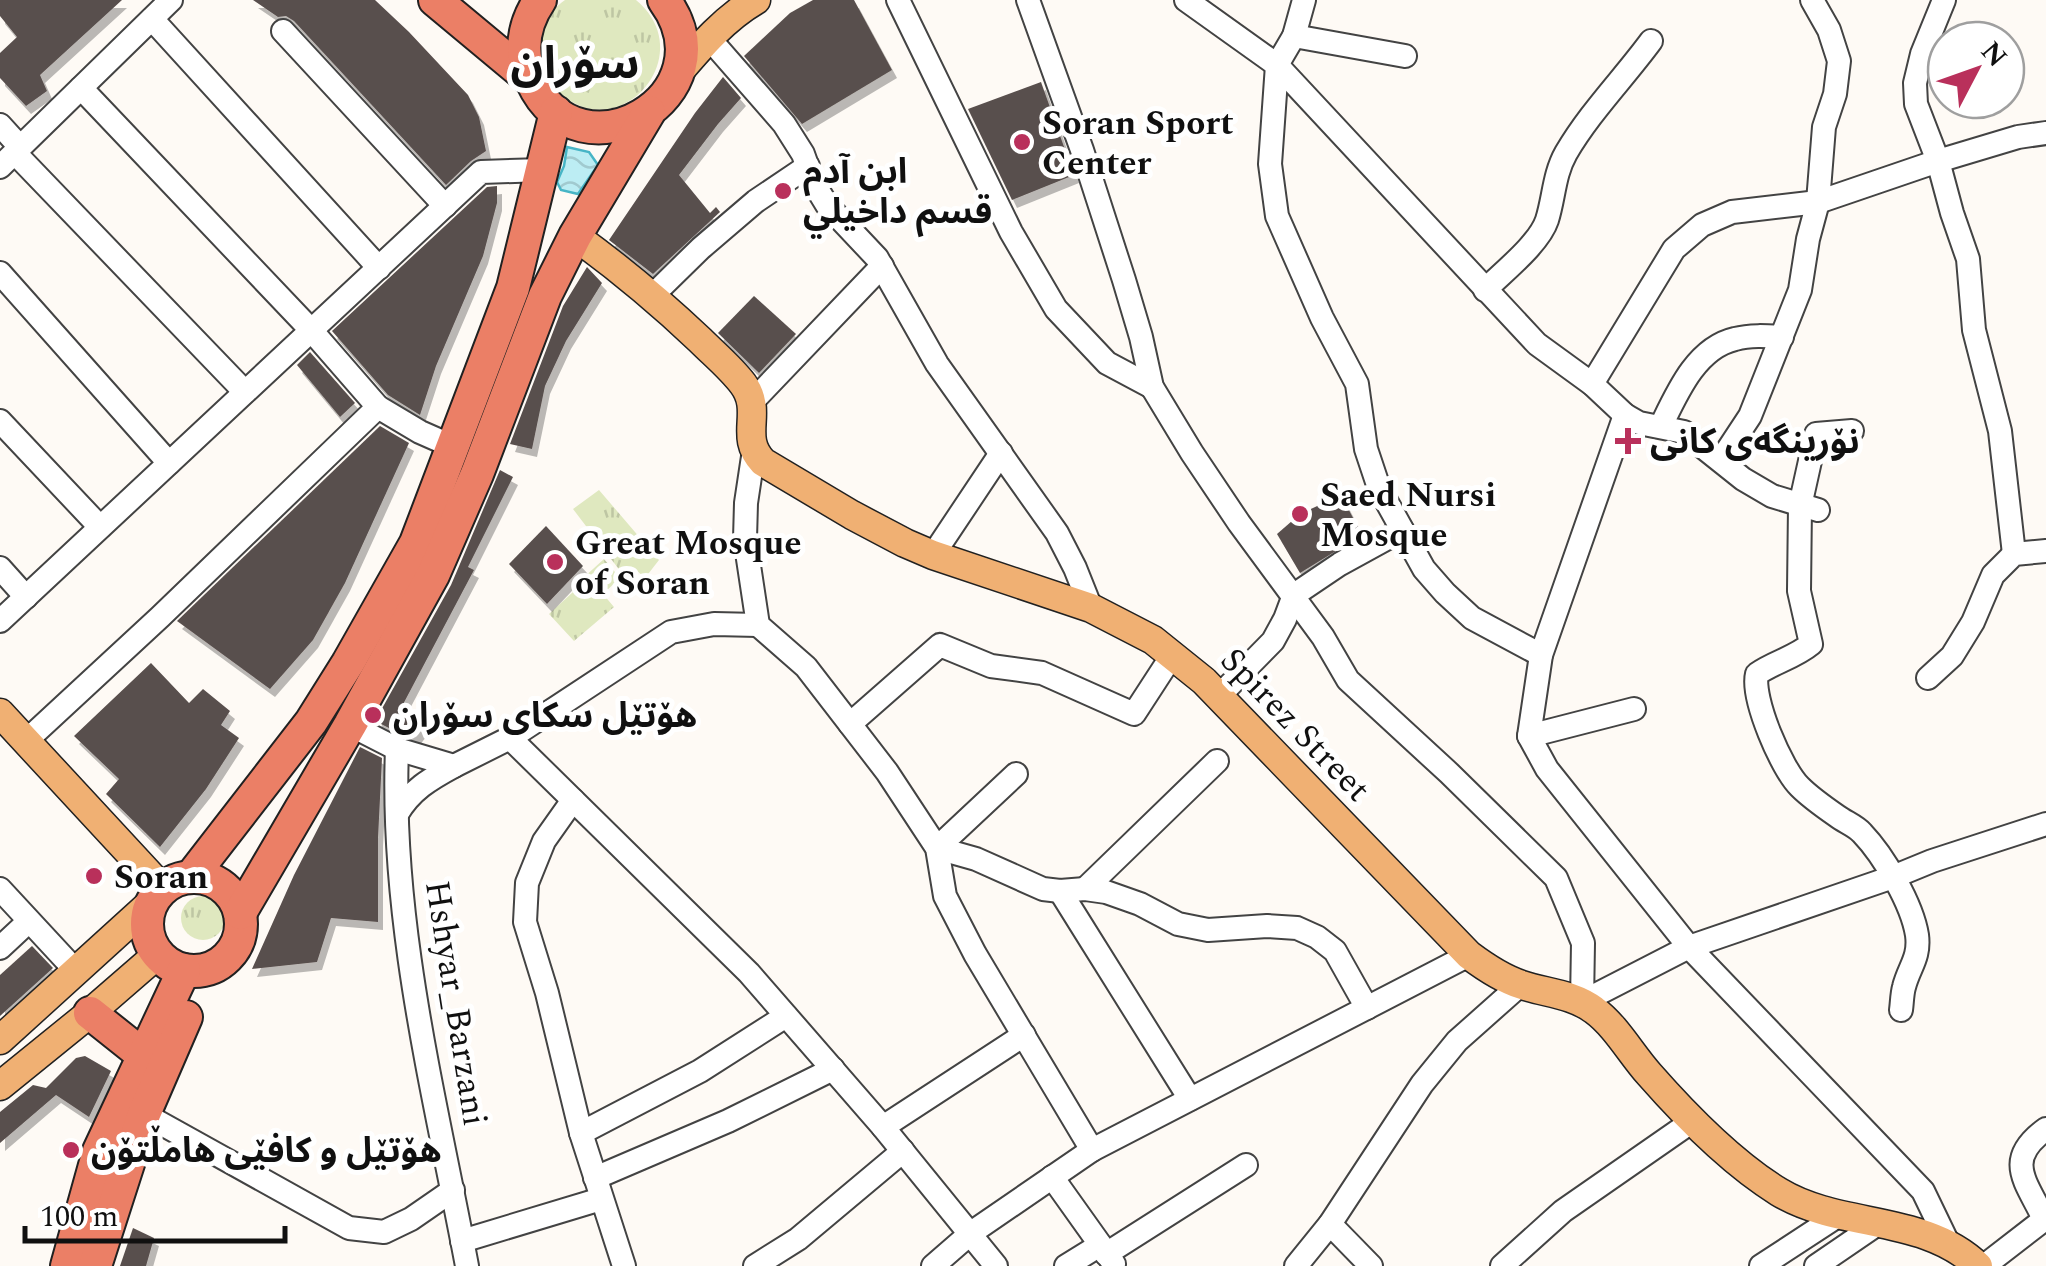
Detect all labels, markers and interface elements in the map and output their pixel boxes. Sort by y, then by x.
north arrow [1926,20,2026,120]
district label: سۆران [510,30,640,99]
text: N [1970,32,2017,77]
place label: Soran Sport Center [1042,97,1234,190]
marker: Soran Sport Center [1011,131,1033,153]
place label: ابن آدم قسم داخيلي [803,146,992,239]
marker: ابن آدم قسم داخيلي [772,180,794,202]
place label: نۆرینگەی کانی [1650,416,1860,469]
marker: نۆرینگەی کانی [1615,428,1641,454]
place label: Saed Nursi Mosque [1320,469,1496,562]
marker: Saed Nursi Mosque [1289,503,1311,525]
place label: Great Mosque of Soran [575,517,802,610]
marker: Great Mosque of Soran [544,551,566,573]
street label: Spirez Street [1207,636,1383,815]
place label: هۆتێل سکای سۆران [393,690,697,743]
marker: هۆتێل سکای سۆران [362,704,384,726]
place label: Soran [114,851,208,904]
marker: Soran [83,865,105,887]
street label: Hshyar_Barzani [410,877,501,1130]
place label: هۆتێل و کافێی هامڵتۆن [91,1125,442,1178]
marker: هۆتێل و کافێی هامڵتۆن [60,1139,82,1161]
scale bar [25,1181,285,1243]
text: 100 m [40,1194,118,1240]

